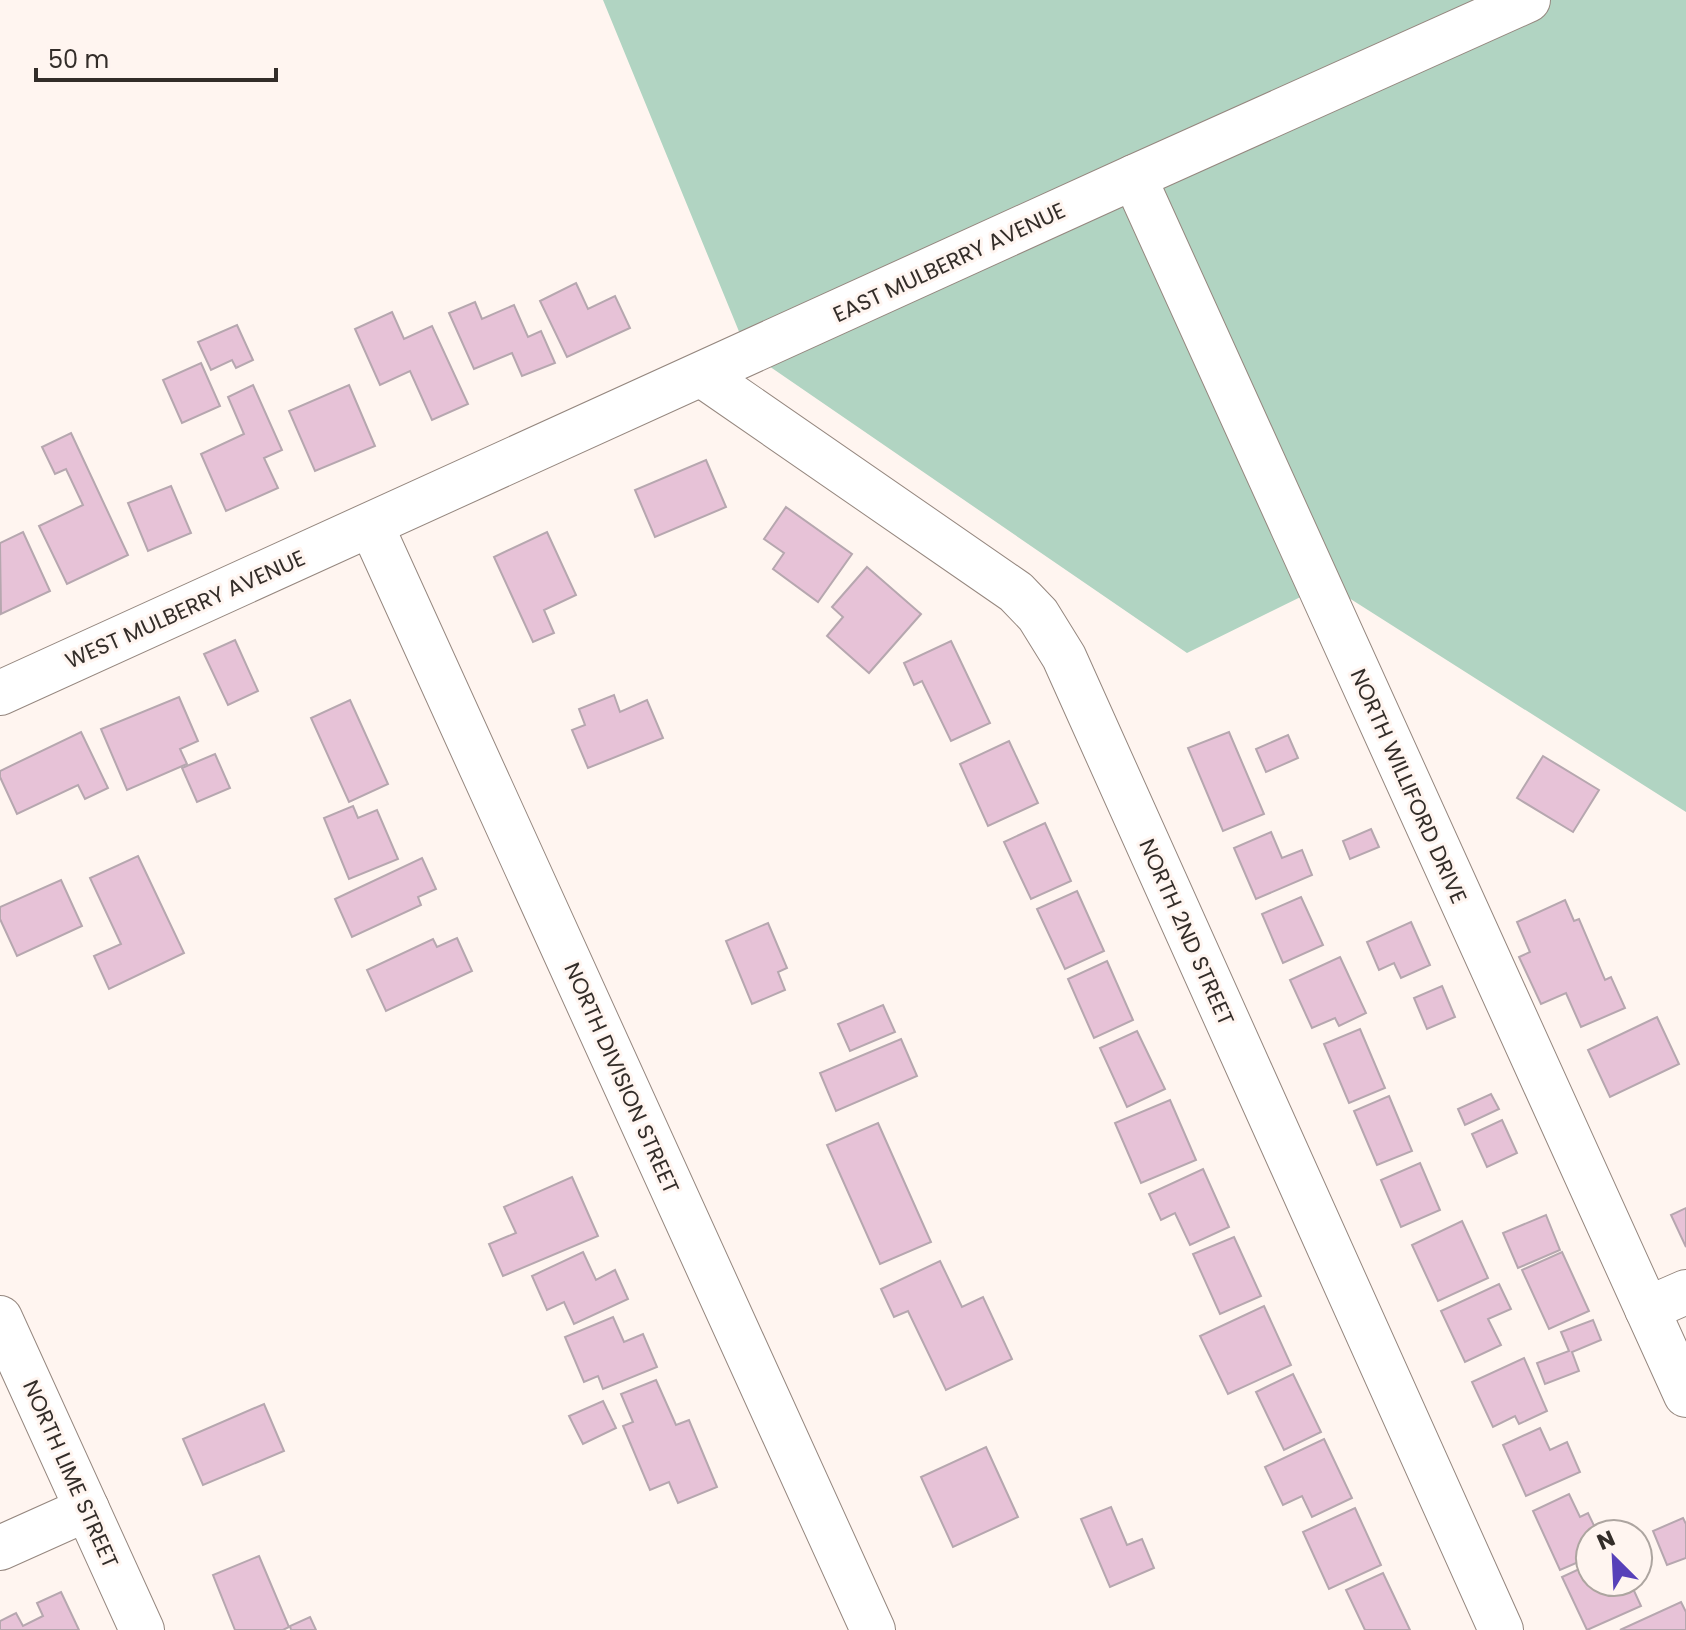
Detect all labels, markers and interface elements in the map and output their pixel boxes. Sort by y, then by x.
scale bar [36,32,276,82]
text: 50 m [48,43,109,76]
street label: EAST MULBERRY AVENUE [828,195,1070,330]
street label: WEST MULBERRY AVENUE [60,543,310,676]
street label: NORTH WILLIFORD DRIVE [1343,664,1474,909]
street label: NORTH 2ND STREET [1131,834,1242,1031]
street label: NORTH DIVISION STREET [557,958,687,1199]
street label: NORTH LIME STREET [15,1375,126,1573]
north arrow [1574,1518,1654,1598]
text: N [1592,1523,1620,1558]

